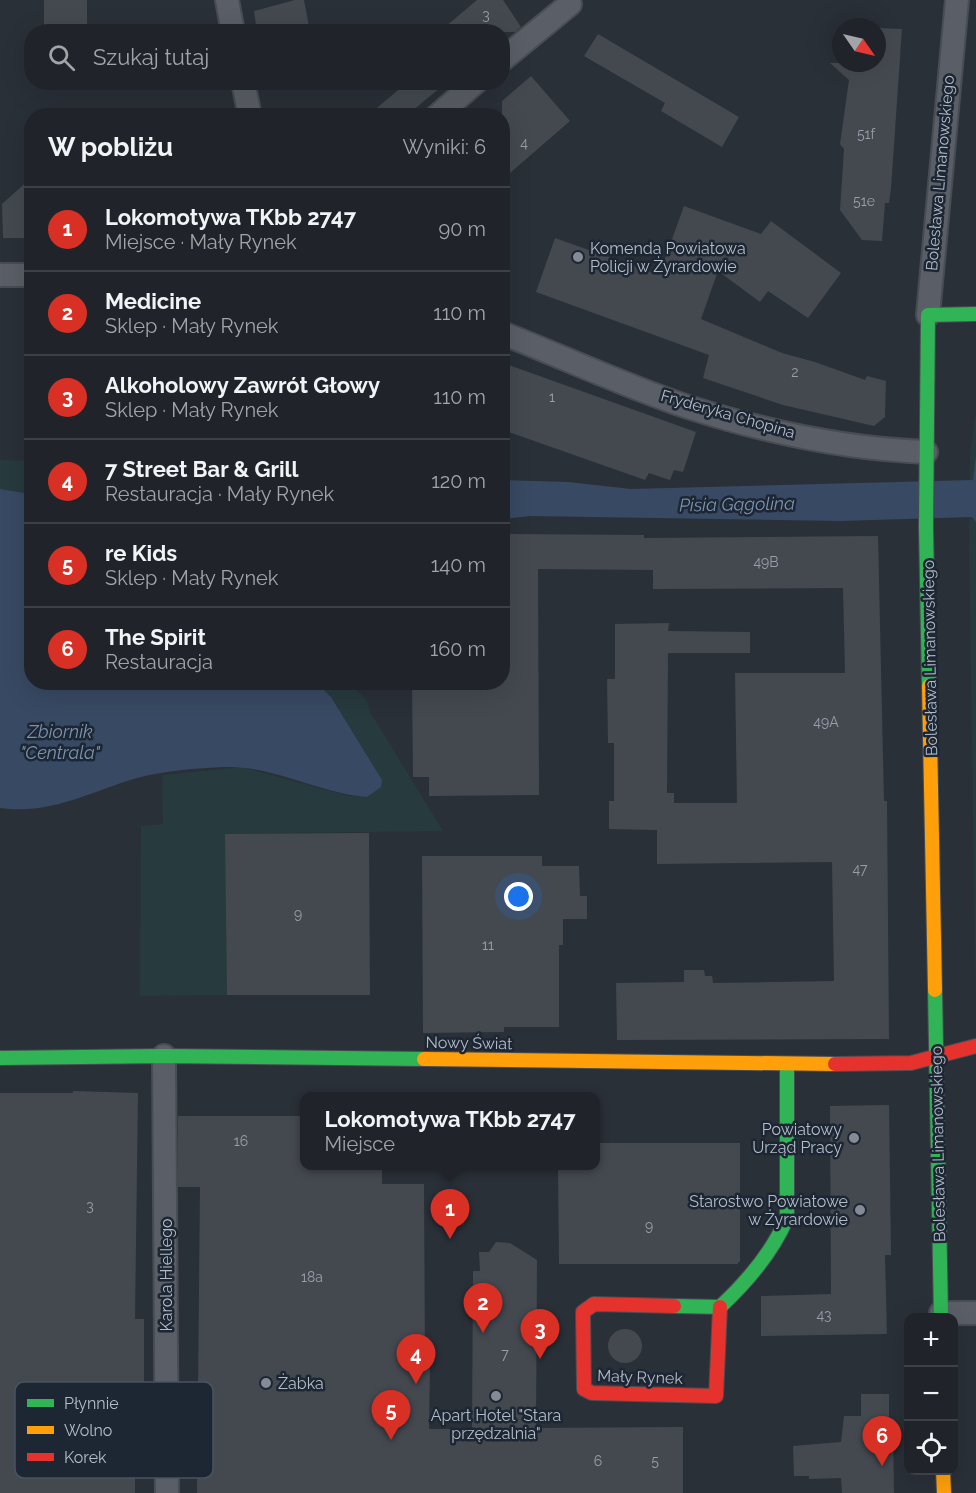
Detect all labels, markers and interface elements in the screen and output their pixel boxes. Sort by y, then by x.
house number: 3 [482,7,490,23]
north arrow [832,18,886,72]
search box [24,24,510,90]
icon: search [45,41,78,74]
text: Szukaj tutaj [93,44,209,70]
street label: Bolesława Limanowskiego [922,74,958,272]
house number: 51f [857,126,876,142]
text: W pobliżu [48,132,173,162]
text: Wyniki: 6 [403,135,486,159]
house number: 4 [520,135,528,151]
house number: 51e [853,193,875,209]
text: Lokomotywa TKbb 2747 [105,204,356,230]
text: 1 [63,217,72,241]
text: 90 m [439,217,486,241]
text: Miejsce · Mały Rynek [105,230,297,254]
place label: Komenda Powiatowa Policji w Żyrardowie [590,239,746,276]
marker: Komenda Powiatowa Policji w Żyrardowie [571,250,585,264]
text: Medicine [105,288,201,314]
text: 2 [62,301,73,325]
text: 110 m [433,301,486,325]
text: Sklep · Mały Rynek [105,314,278,338]
house number: 2 [791,364,799,380]
text: Alkoholowy Zawrót Głowy [105,372,380,398]
text: 3 [62,385,73,409]
text: 110 m [433,385,486,409]
street label: Fryderyka Chopina [659,386,797,442]
house number: 1 [549,389,555,405]
text: Sklep · Mały Rynek [105,398,278,422]
text: 7 Street Bar & Grill [105,456,299,482]
text: 4 [62,469,73,493]
text: 120 m [431,469,486,493]
text: Restauracja · Mały Rynek [105,482,334,506]
water label: Pisia Gągolina [679,492,795,516]
text: re Kids [105,540,177,566]
text: 5 [62,553,73,577]
text: 140 m [431,553,486,577]
house number: 49B [753,554,779,570]
street label: Bolesława Limanowskiego [919,560,941,756]
text: Sklep · Mały Rynek [105,566,278,590]
text: The Spirit [105,624,206,650]
text: 6 [61,637,74,661]
text: 160 m [430,637,486,661]
text: Restauracja [105,650,213,674]
house number: 49A [813,714,839,730]
water label: Zbiornik "Centrala" [20,721,101,763]
house number: 47 [852,861,868,877]
your location [504,882,533,911]
house number: 9 [294,906,302,922]
house number: 11 [482,937,494,953]
street label: Nowy Świat [425,1032,513,1053]
street label: Bolesława Limanowskiego [927,1046,949,1242]
popup [300,1092,600,1170]
text: Lokomotywa TKbb 2747 [325,1106,576,1132]
place label: Powiatowy Urząd Pracy [752,1120,842,1157]
marker: Powiatowy Urząd Pracy [847,1131,861,1145]
text: Miejsce [325,1132,395,1156]
house number: 16 [234,1133,248,1149]
pin: 1 [430,1190,470,1239]
place label: Starostwo Powiatowe w Żyrardowie [689,1192,848,1229]
house number: 3 [86,1198,94,1214]
marker: Starostwo Powiatowe w Żyrardowie [853,1203,867,1217]
street label: Karola Hiellego [157,1218,176,1332]
house number: 9 [645,1218,653,1234]
house number: 18a [301,1269,323,1285]
pin: 2 [464,1284,502,1333]
house number: 43 [816,1307,832,1323]
pin: 3 [520,1310,560,1359]
map controls [904,1313,958,1475]
button: + [904,1313,958,1367]
pin: 4 [396,1334,436,1384]
house number: 7 [501,1346,509,1362]
street label: Mały Rynek [597,1366,684,1388]
button: − [904,1367,958,1421]
place label: Żabka [278,1373,324,1393]
marker: Żabka [259,1376,273,1390]
legend [15,1382,213,1478]
marker: Apart Hotel "Stara przędzalnia" [489,1389,503,1403]
pin: 5 [372,1390,410,1440]
text: Płynnie [64,1394,119,1413]
place label: Apart Hotel "Stara przędzalnia" [431,1406,561,1443]
pin: 6 [862,1416,902,1466]
text: Wolno [64,1421,112,1440]
button: locate [904,1421,958,1475]
text: Korek [64,1448,107,1467]
house number: 6 [594,1453,602,1469]
house number: 5 [651,1453,659,1469]

